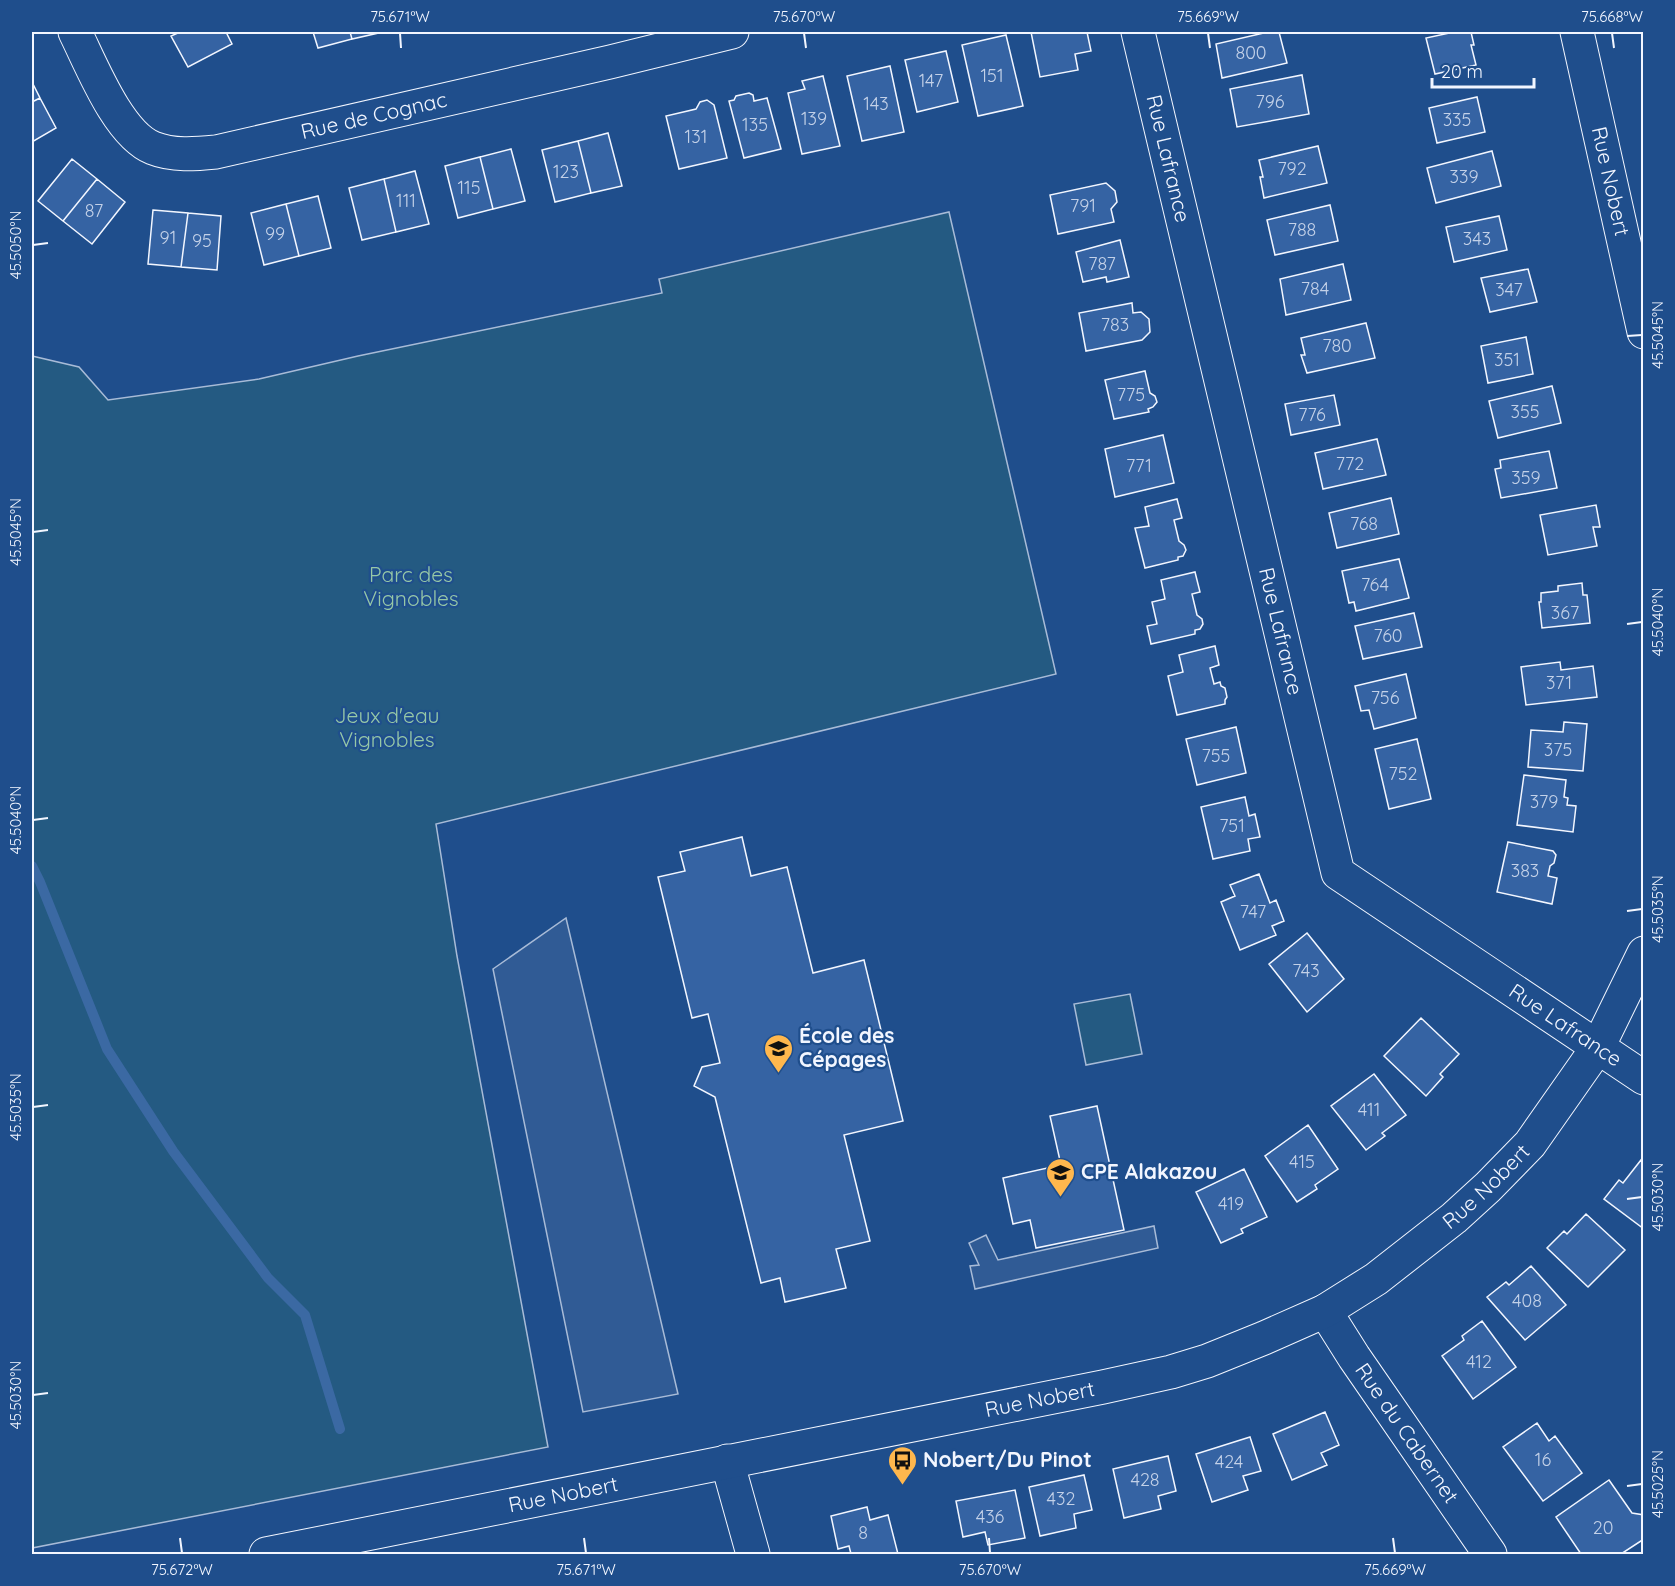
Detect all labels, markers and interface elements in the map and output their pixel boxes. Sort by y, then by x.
text: 75.671°W [370,7,430,26]
text: 75.670°W [773,7,836,26]
text: 75.669°W [1177,7,1240,26]
text: 75.668°W [1581,7,1643,26]
house number: 800 [1235,41,1267,64]
scale bar [1432,51,1534,89]
text: 20 m [1441,60,1483,83]
house number: 151 [980,64,1004,87]
house number: 147 [919,69,943,92]
street label: Rue de Cognac [298,86,449,144]
house number: 796 [1256,90,1285,113]
house number: 143 [863,92,889,115]
street label: Rue Lafrance [1141,92,1197,225]
house number: 139 [801,107,827,130]
house number: 335 [1443,108,1471,131]
house number: 135 [742,113,768,136]
street label: Rue Nobert [1587,124,1636,238]
house number: 131 [685,125,707,148]
house number: 792 [1277,157,1307,180]
house number: 123 [553,160,579,183]
house number: 339 [1450,165,1478,188]
house number: 115 [457,176,481,199]
house number: 111 [396,189,416,212]
house number: 791 [1070,194,1096,217]
house number: 87 [85,199,103,222]
text: 45.5050°N [6,211,25,279]
house number: 788 [1288,218,1316,241]
house number: 99 [265,222,285,245]
house number: 91 [160,226,176,249]
house number: 343 [1463,227,1491,250]
house number: 95 [192,229,212,252]
house number: 787 [1088,252,1116,275]
house number: 784 [1301,277,1329,300]
house number: 347 [1495,278,1523,301]
text: 45.5045°N [1648,301,1667,369]
house number: 783 [1101,313,1129,336]
house number: 780 [1322,334,1352,357]
house number: 351 [1494,348,1520,371]
house number: 775 [1117,383,1145,406]
house number: 355 [1510,400,1540,423]
house number: 776 [1298,403,1326,426]
house number: 772 [1336,452,1364,475]
house number: 771 [1126,454,1152,477]
house number: 359 [1511,466,1541,489]
text: 45.5045°N [6,498,25,566]
house number: 768 [1350,512,1378,535]
park label: Parc des Vignobles [363,561,459,611]
street label: Rue Lafrance [1254,565,1309,697]
house number: 764 [1361,573,1389,596]
text: 45.5040°N [1648,588,1667,656]
house number: 367 [1551,601,1579,624]
house number: 760 [1373,624,1403,647]
house number: 371 [1546,671,1572,694]
house number: 756 [1371,686,1400,709]
park label: Jeux d'eau Vignobles [335,702,439,752]
house number: 375 [1544,738,1572,761]
house number: 755 [1202,744,1230,767]
house number: 752 [1388,762,1418,785]
text: 45.5040°N [6,786,25,854]
house number: 379 [1530,790,1558,813]
house number: 751 [1219,814,1245,837]
house number: 383 [1511,859,1539,882]
text: 45.5035°N [1648,875,1667,943]
house number: 747 [1240,900,1266,923]
house number: 743 [1292,959,1320,982]
street label: Rue Lafrance [1504,977,1627,1072]
place label: École des Cépages [799,1022,894,1072]
school or university icon: École des Cépages [762,1032,794,1074]
text: 45.5035°N [6,1073,25,1141]
house number: 411 [1358,1098,1380,1121]
street label: Rue Nobert [1437,1138,1535,1234]
house number: 415 [1289,1150,1315,1173]
school or university icon: CPE Alakazou [1044,1156,1076,1198]
place label: CPE Alakazou [1081,1158,1217,1184]
text: 45.5030°N [1648,1163,1667,1231]
house number: 419 [1218,1192,1244,1215]
house number: 408 [1512,1289,1542,1312]
house number: 412 [1466,1350,1492,1373]
street label: Rue du Cabernet [1350,1358,1465,1508]
text: 45.5030°N [6,1361,25,1429]
street label: Rue Nobert [982,1375,1097,1422]
bus stop icon: Nobert/Du Pinot [886,1444,918,1486]
place label: Nobert/Du Pinot [923,1446,1092,1472]
house number: 16 [1535,1448,1551,1471]
house number: 424 [1215,1450,1243,1473]
text: 45.5025°N [1648,1450,1667,1518]
house number: 428 [1130,1468,1160,1491]
street label: Rue Nobert [506,1470,620,1517]
house number: 432 [1047,1487,1075,1510]
house number: 436 [976,1505,1005,1528]
house number: 20 [1593,1516,1613,1539]
house number: 8 [858,1521,868,1544]
text: 75.672°W [151,1560,213,1579]
text: 75.671°W [556,1560,616,1579]
text: 75.670°W [959,1560,1022,1579]
text: 75.669°W [1364,1560,1427,1579]

